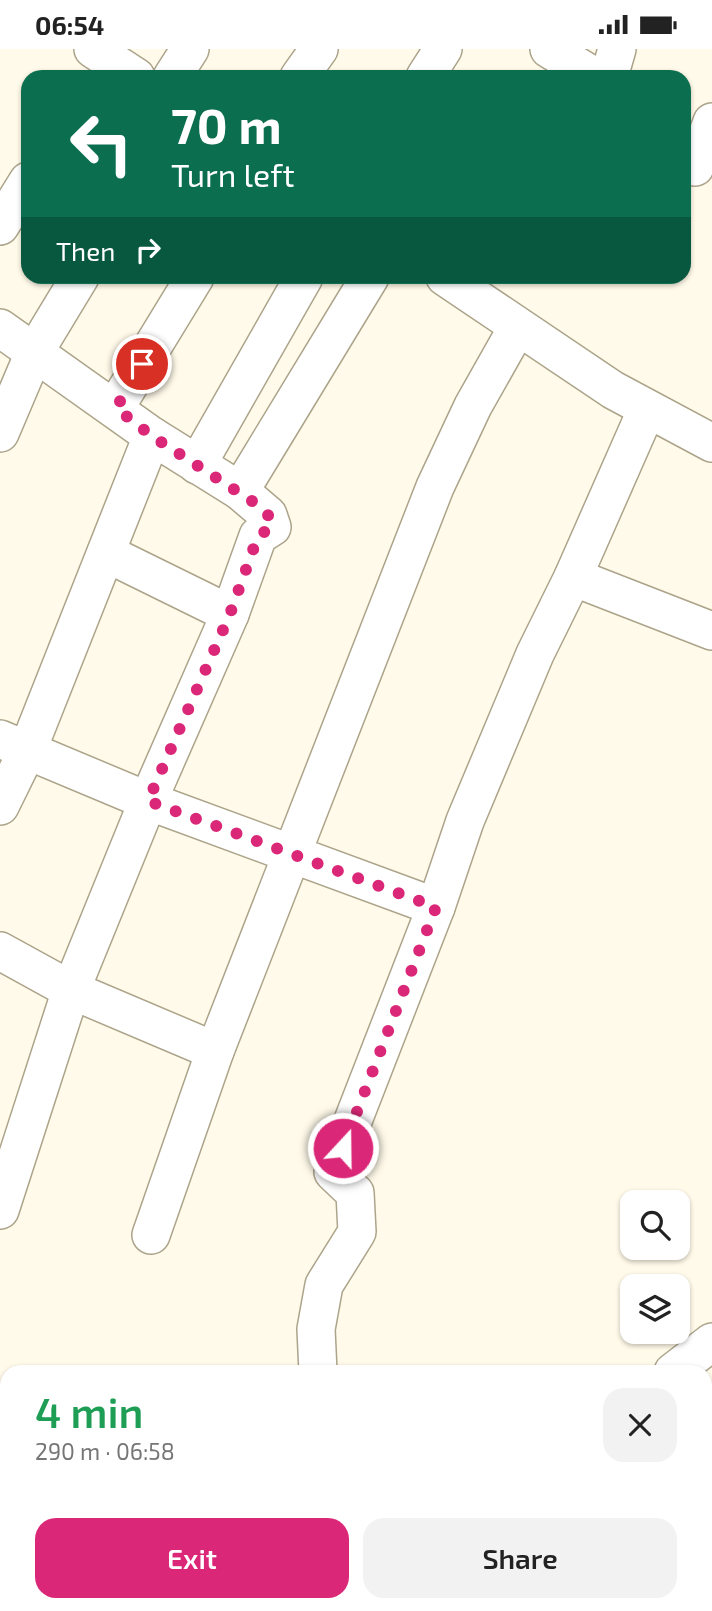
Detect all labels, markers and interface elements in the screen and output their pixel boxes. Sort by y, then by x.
text: 06:54 [35,9,104,40]
text: 70 m [171,95,282,154]
icon: left [56,98,147,189]
text: Turn left [171,155,295,193]
icon: right [129,231,167,269]
text: Then [56,235,115,266]
pin [112,334,172,394]
icon: arrive [123,345,161,383]
position arrow [306,1111,380,1185]
map controls [620,1190,690,1344]
button: search [620,1190,690,1260]
button: layers [620,1274,690,1344]
text: 4 min [35,1386,144,1436]
button: close [603,1388,677,1462]
text: 290 m · 06:58 [35,1437,175,1465]
button: Exit [35,1518,349,1598]
button: Share [363,1518,677,1598]

